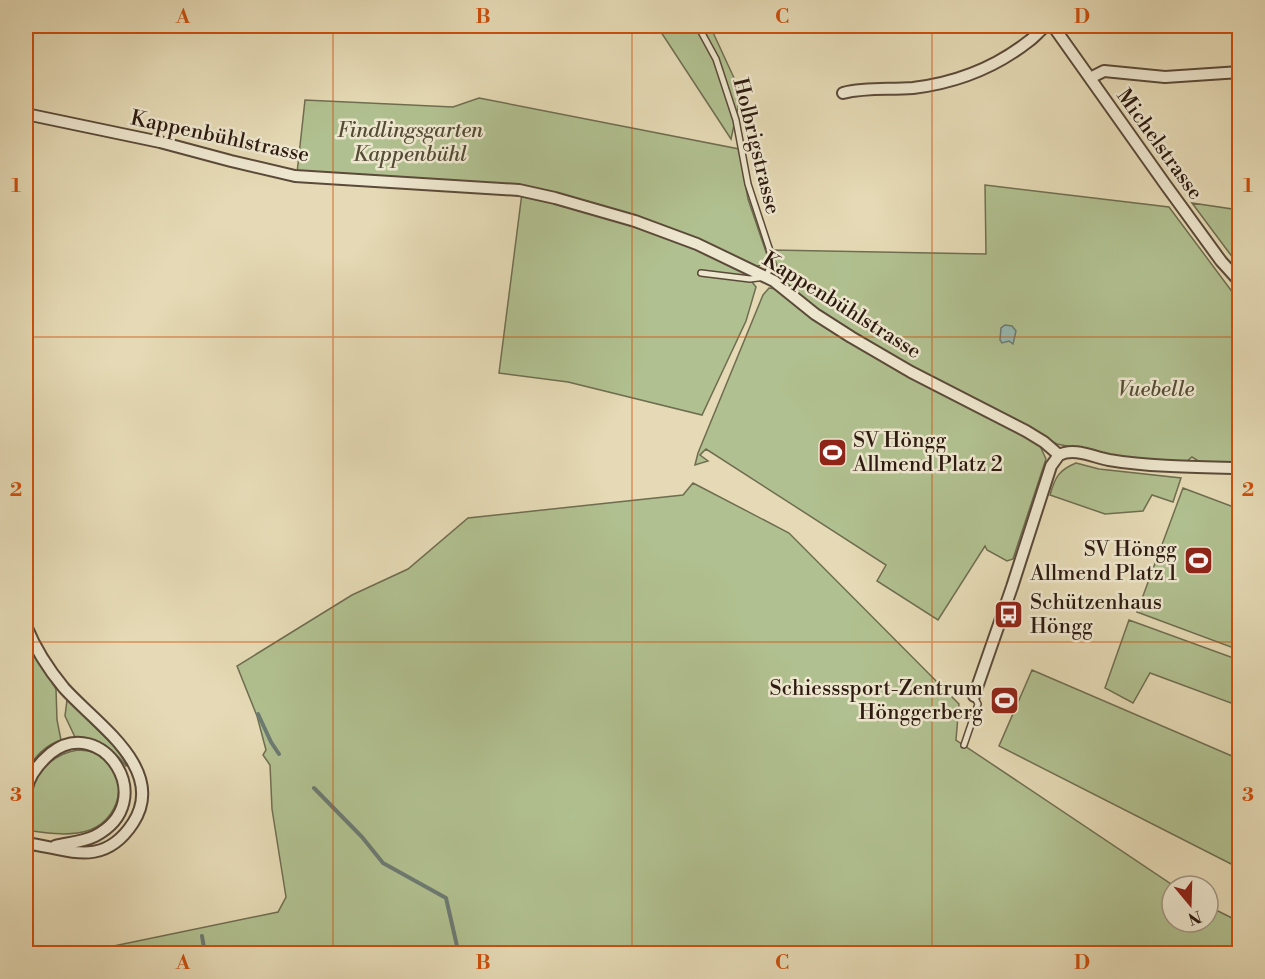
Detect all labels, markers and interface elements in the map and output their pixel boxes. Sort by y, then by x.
text: A [175,5,191,30]
text: B [475,5,491,30]
text: C [775,5,789,30]
text: D [1074,5,1090,30]
street label: Holbrigstrasse [727,75,786,217]
street label: Michelstrasse [1110,84,1208,205]
street label: Kappenbühlstrasse [128,105,312,169]
park label: Findlingsgarten Kappenbühl [337,118,483,168]
text: 1 [11,174,21,199]
text: 1 [1243,174,1253,199]
street label: Kappenbühlstrasse [757,247,926,365]
park label: Vuebelle [1118,377,1194,403]
place label: SV Höngg Allmend Platz 2 [852,428,1003,478]
sports icon: SV Höngg Allmend Platz 2 [816,436,848,468]
text: 2 [10,478,22,503]
text: 2 [1242,478,1254,503]
place label: SV Höngg Allmend Platz 1 [1029,537,1177,587]
sports icon: SV Höngg Allmend Platz 1 [1182,545,1214,577]
place label: Schützenhaus Höngg [1030,590,1162,640]
bus stop icon: Schützenhaus Höngg [993,598,1025,630]
place label: Schiesssport-Zentrum Hönggerberg [769,676,983,726]
sports icon: Schiesssport-Zentrum Hönggerberg [988,684,1020,716]
text: 3 [10,783,22,808]
text: 3 [1242,783,1254,808]
north arrow [1160,874,1220,934]
text: N [1185,906,1204,929]
text: A [175,951,191,976]
text: B [475,951,491,976]
text: C [775,951,789,976]
text: D [1074,951,1090,976]

